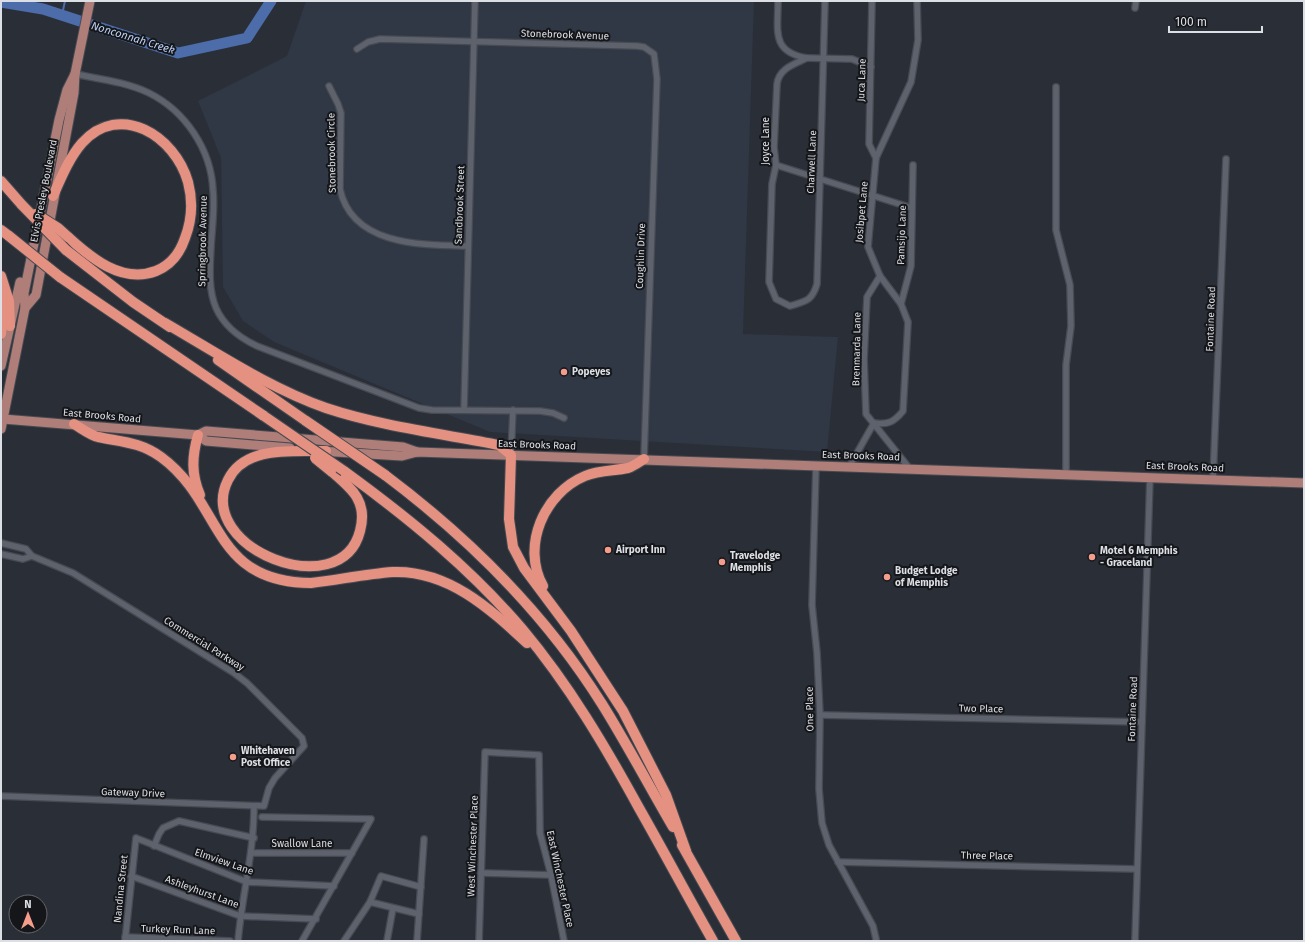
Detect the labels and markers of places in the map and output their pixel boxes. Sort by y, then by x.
place label: Popeyes [572,366,611,378]
marker: Popeyes [559,367,569,377]
place label: Airport Inn [615,544,665,556]
marker: Airport Inn [603,545,613,555]
place label: Motel 6 Memphis - Graceland [1100,545,1178,569]
place label: Travelodge Memphis [730,550,781,574]
marker: Motel 6 Memphis - Graceland [1087,552,1097,562]
marker: Travelodge Memphis [717,557,727,567]
place label: Budget Lodge of Memphis [895,565,958,589]
marker: Budget Lodge of Memphis [882,572,892,582]
place label: Whitehaven Post Office [241,745,295,769]
marker: Whitehaven Post Office [228,752,238,762]

